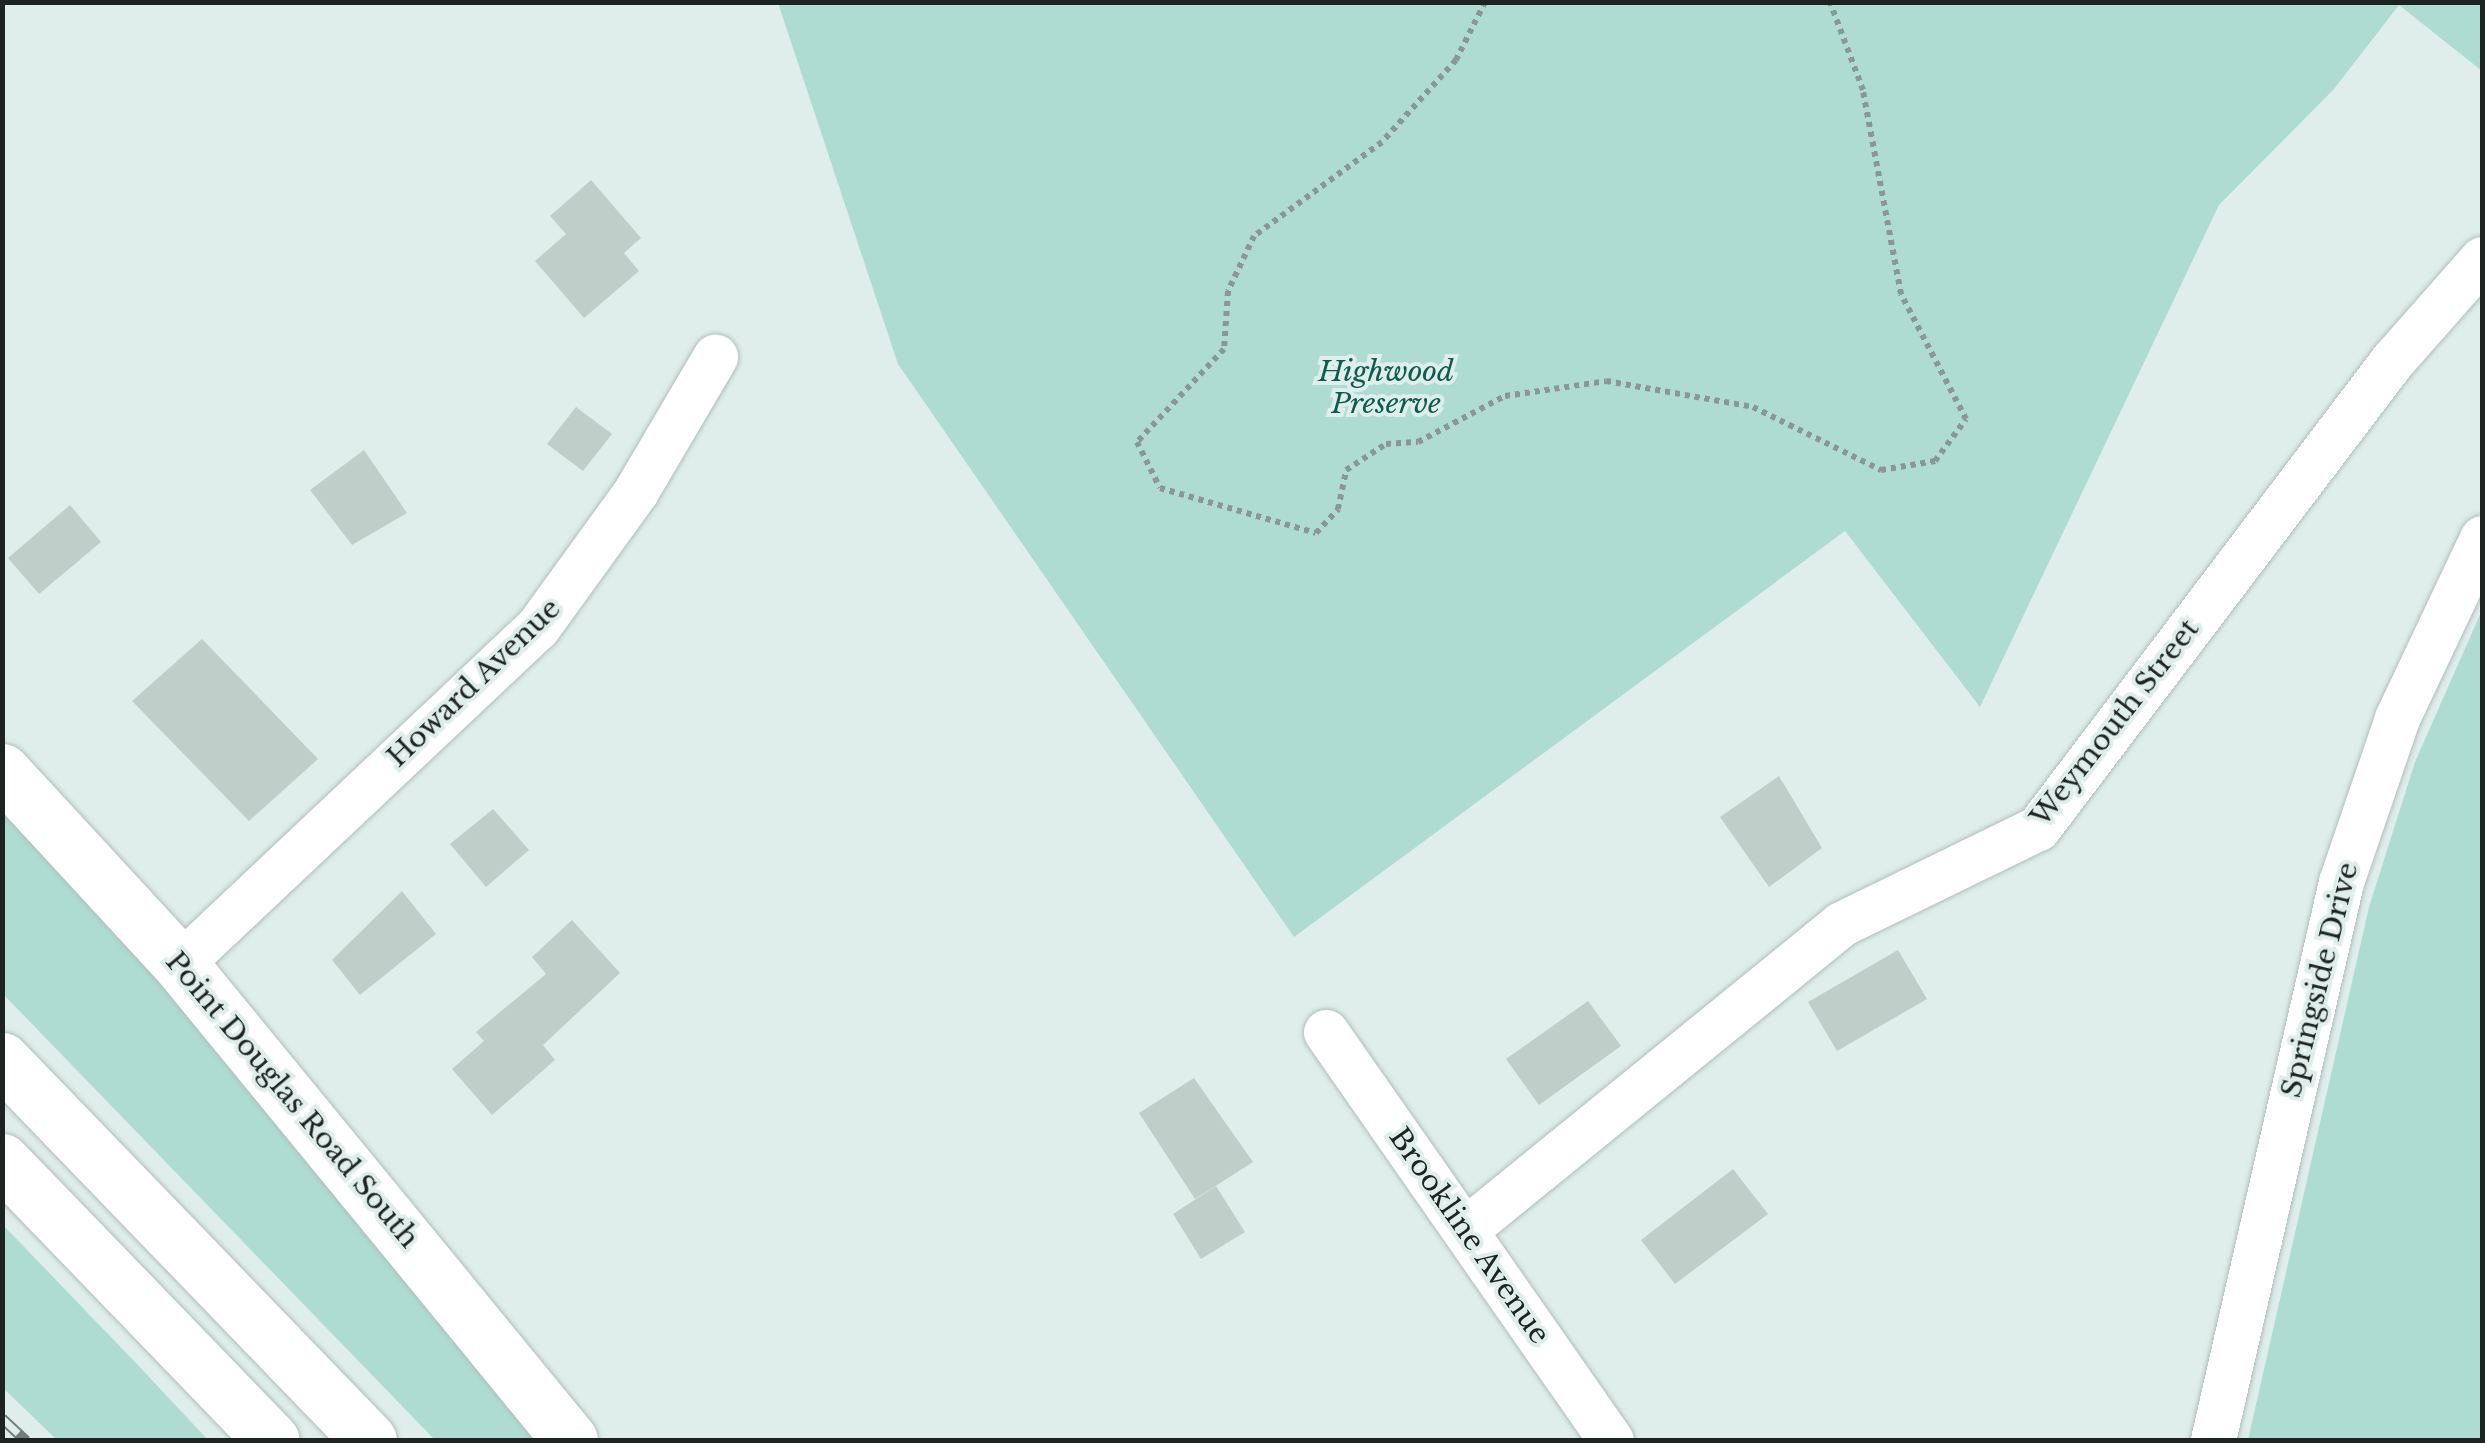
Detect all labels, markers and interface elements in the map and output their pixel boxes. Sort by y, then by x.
park label: Highwood Preserve [1318,355,1454,421]
street label: Howard Avenue [380,592,568,774]
street label: Weymouth Street [2024,613,2206,833]
street label: Springside Drive [2275,859,2365,1101]
street label: Point Douglas Road South [158,945,426,1255]
street label: Brookline Avenue [1382,1121,1556,1351]

